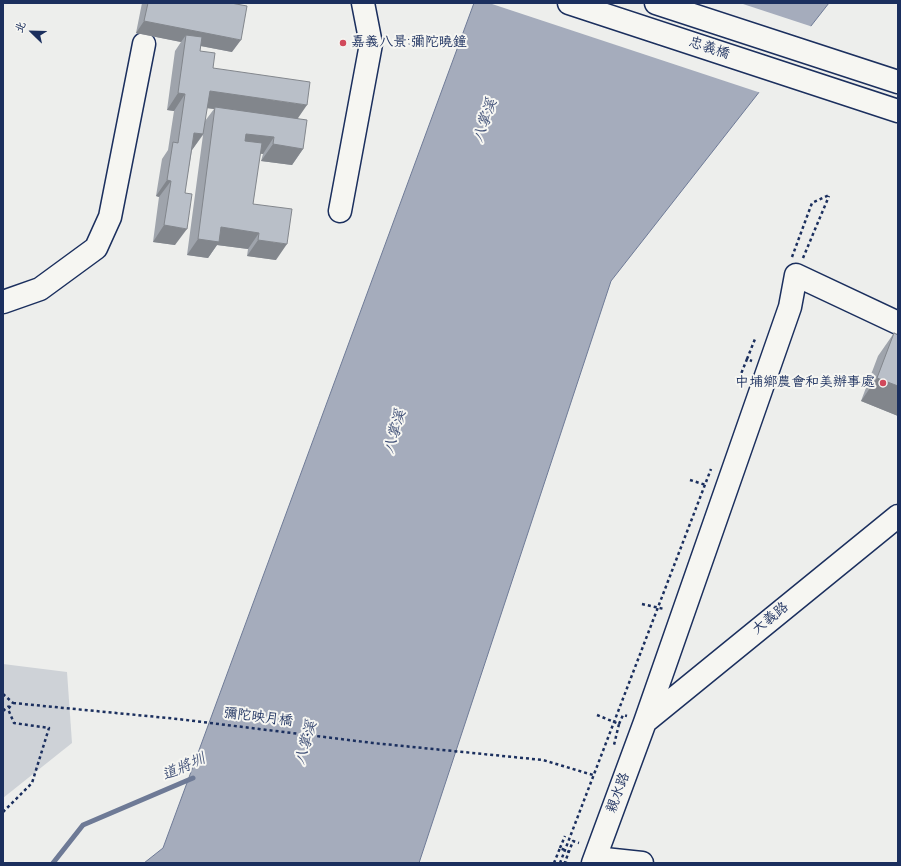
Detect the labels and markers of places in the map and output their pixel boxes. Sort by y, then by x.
place label: 嘉義八景:彌陀曉鐘 [351,35,467,51]
marker: 嘉義八景:彌陀曉鐘 [338,38,348,48]
place label: 中埔鄉農會和美辦事處 [735,375,875,391]
marker: 中埔鄉農會和美辦事處 [878,378,888,388]

